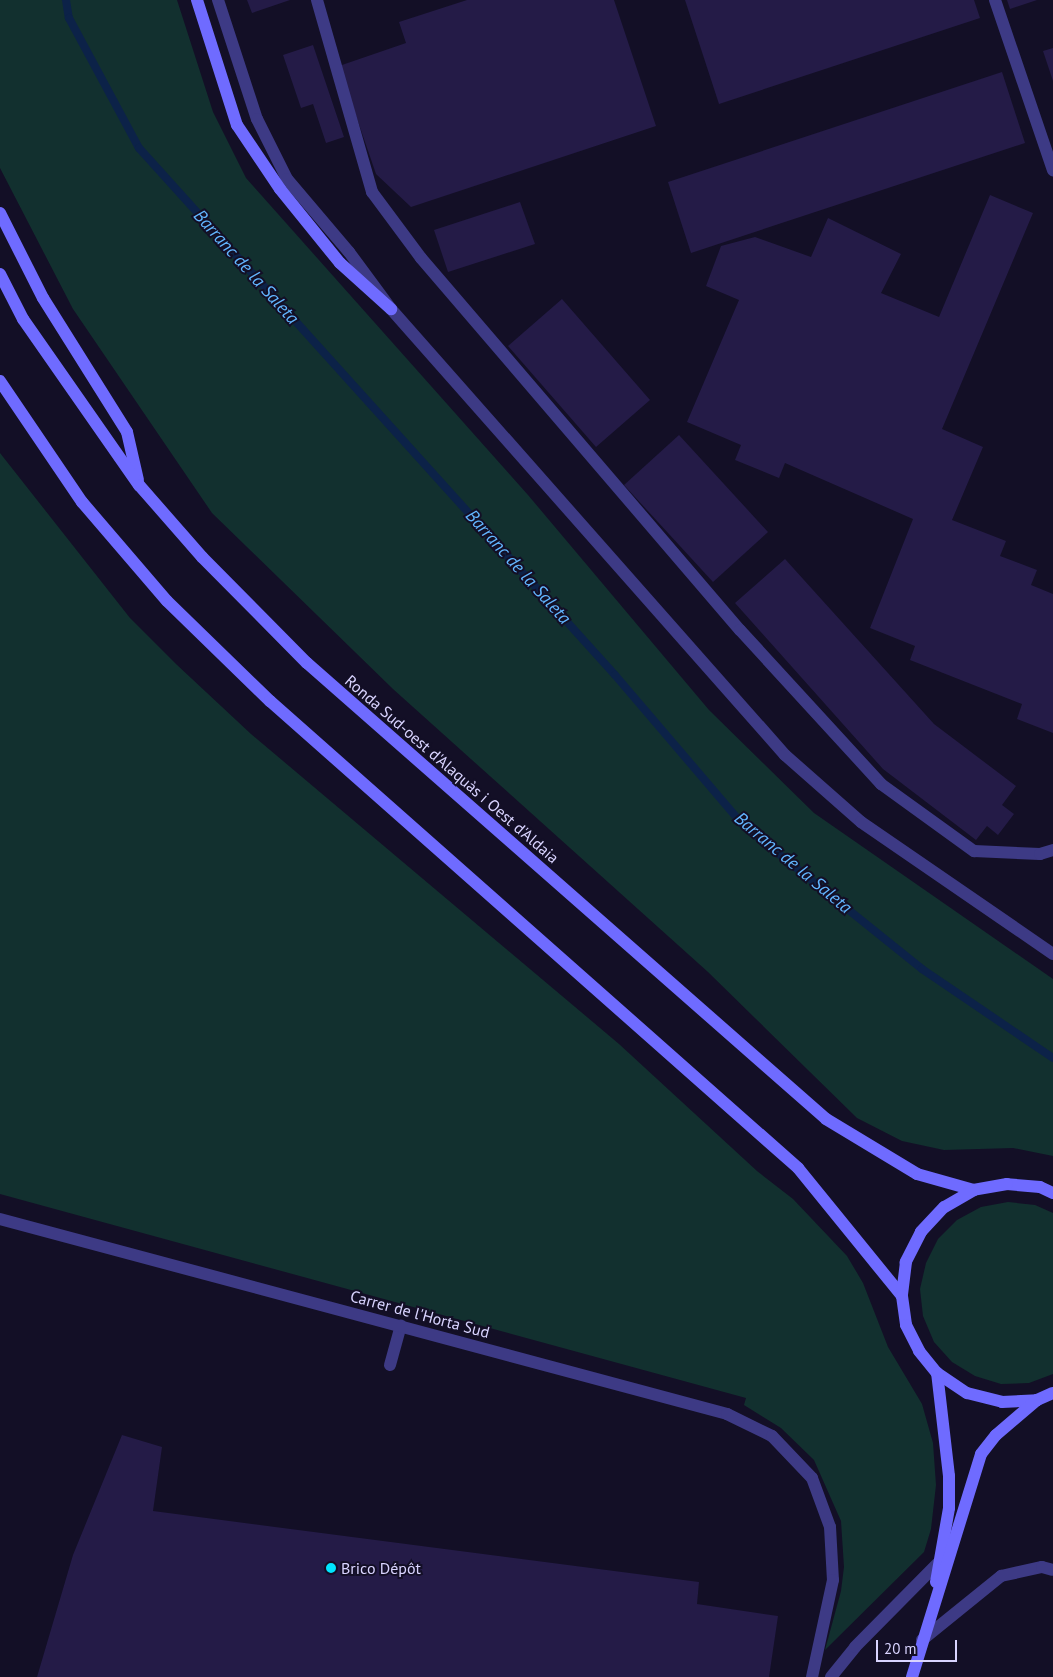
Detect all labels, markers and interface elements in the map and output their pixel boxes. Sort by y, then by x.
water label: Barranc de la Saleta [189,205,303,329]
water label: Barranc de la Saleta [461,505,575,629]
street label: Ronda Sud-oest d'Alaquàs i Oest d'Aldaia [341,671,563,867]
water label: Barranc de la Saleta [730,807,856,919]
street label: Carrer de l'Horta Sud [348,1286,492,1342]
place label: Brico Dépôt [341,1558,421,1578]
marker: Brico Dépôt [325,1562,337,1574]
scale bar [878,1630,959,1662]
text: 20 m [884,1639,917,1658]

